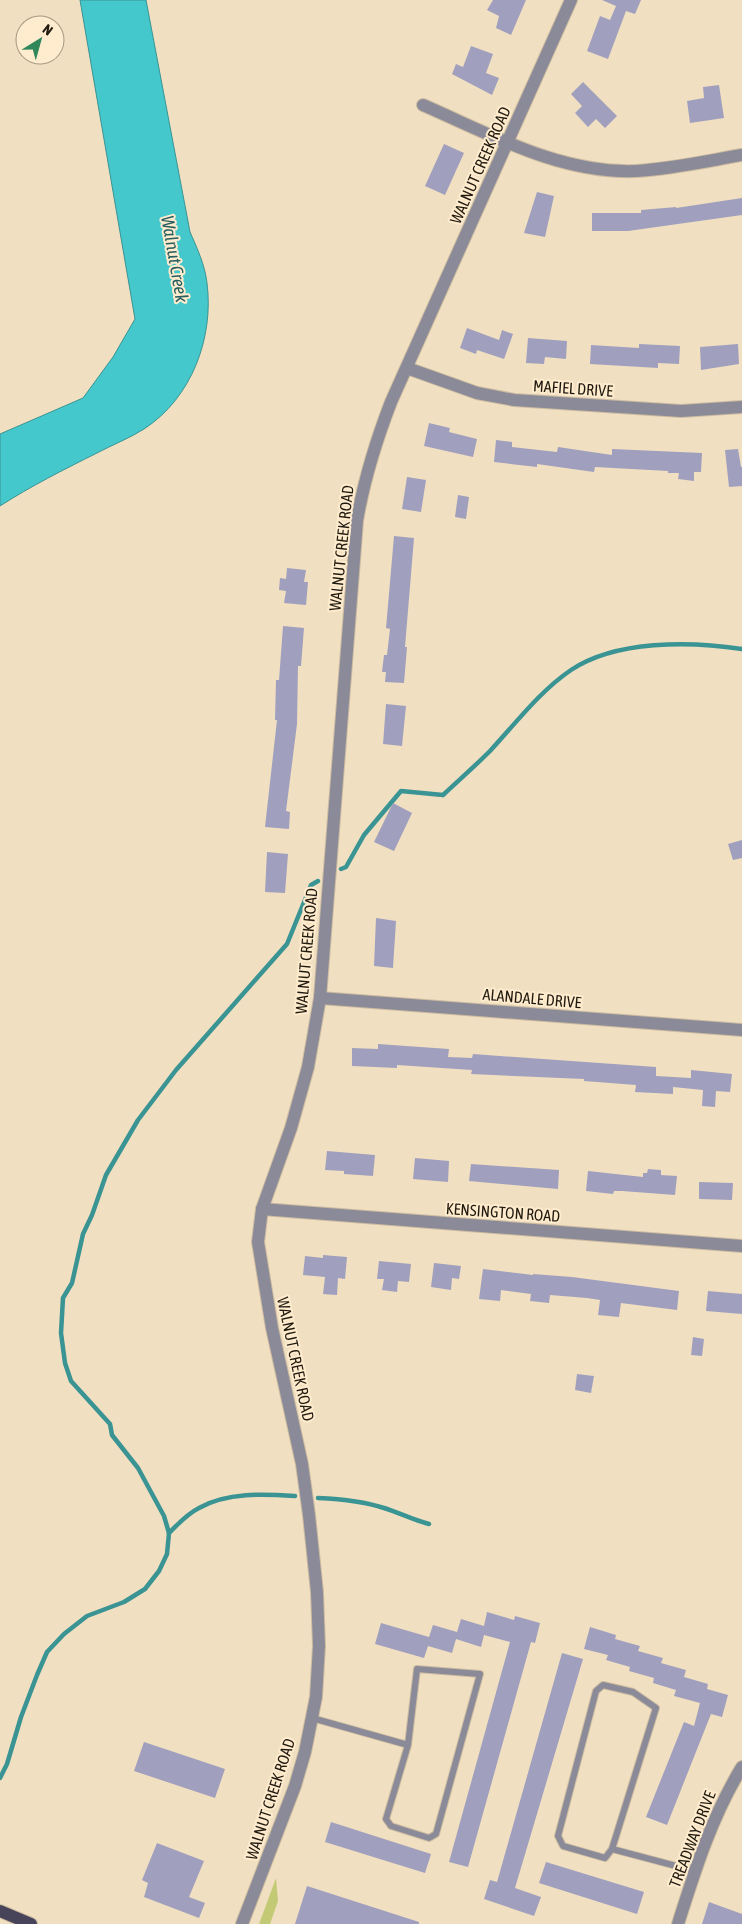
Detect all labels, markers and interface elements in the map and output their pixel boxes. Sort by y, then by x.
north arrow [15,15,65,65]
text: N [40,21,56,38]
street label: WALNUT CREEK ROAD [446,104,514,226]
water label: Walnut Creek [157,214,193,305]
street label: MAFIEL DRIVE [532,376,614,400]
street label: WALNUT CREEK ROAD [325,484,357,612]
street label: WALNUT CREEK ROAD [292,887,320,1015]
street label: ALANDALE DRIVE [482,985,582,1011]
street label: KENSINGTON ROAD [445,1199,561,1225]
street label: WALNUT CREEK ROAD [274,1295,318,1423]
street label: WALNUT CREEK ROAD [242,1736,298,1862]
street label: TREADWAY DRIVE [665,1788,719,1890]

